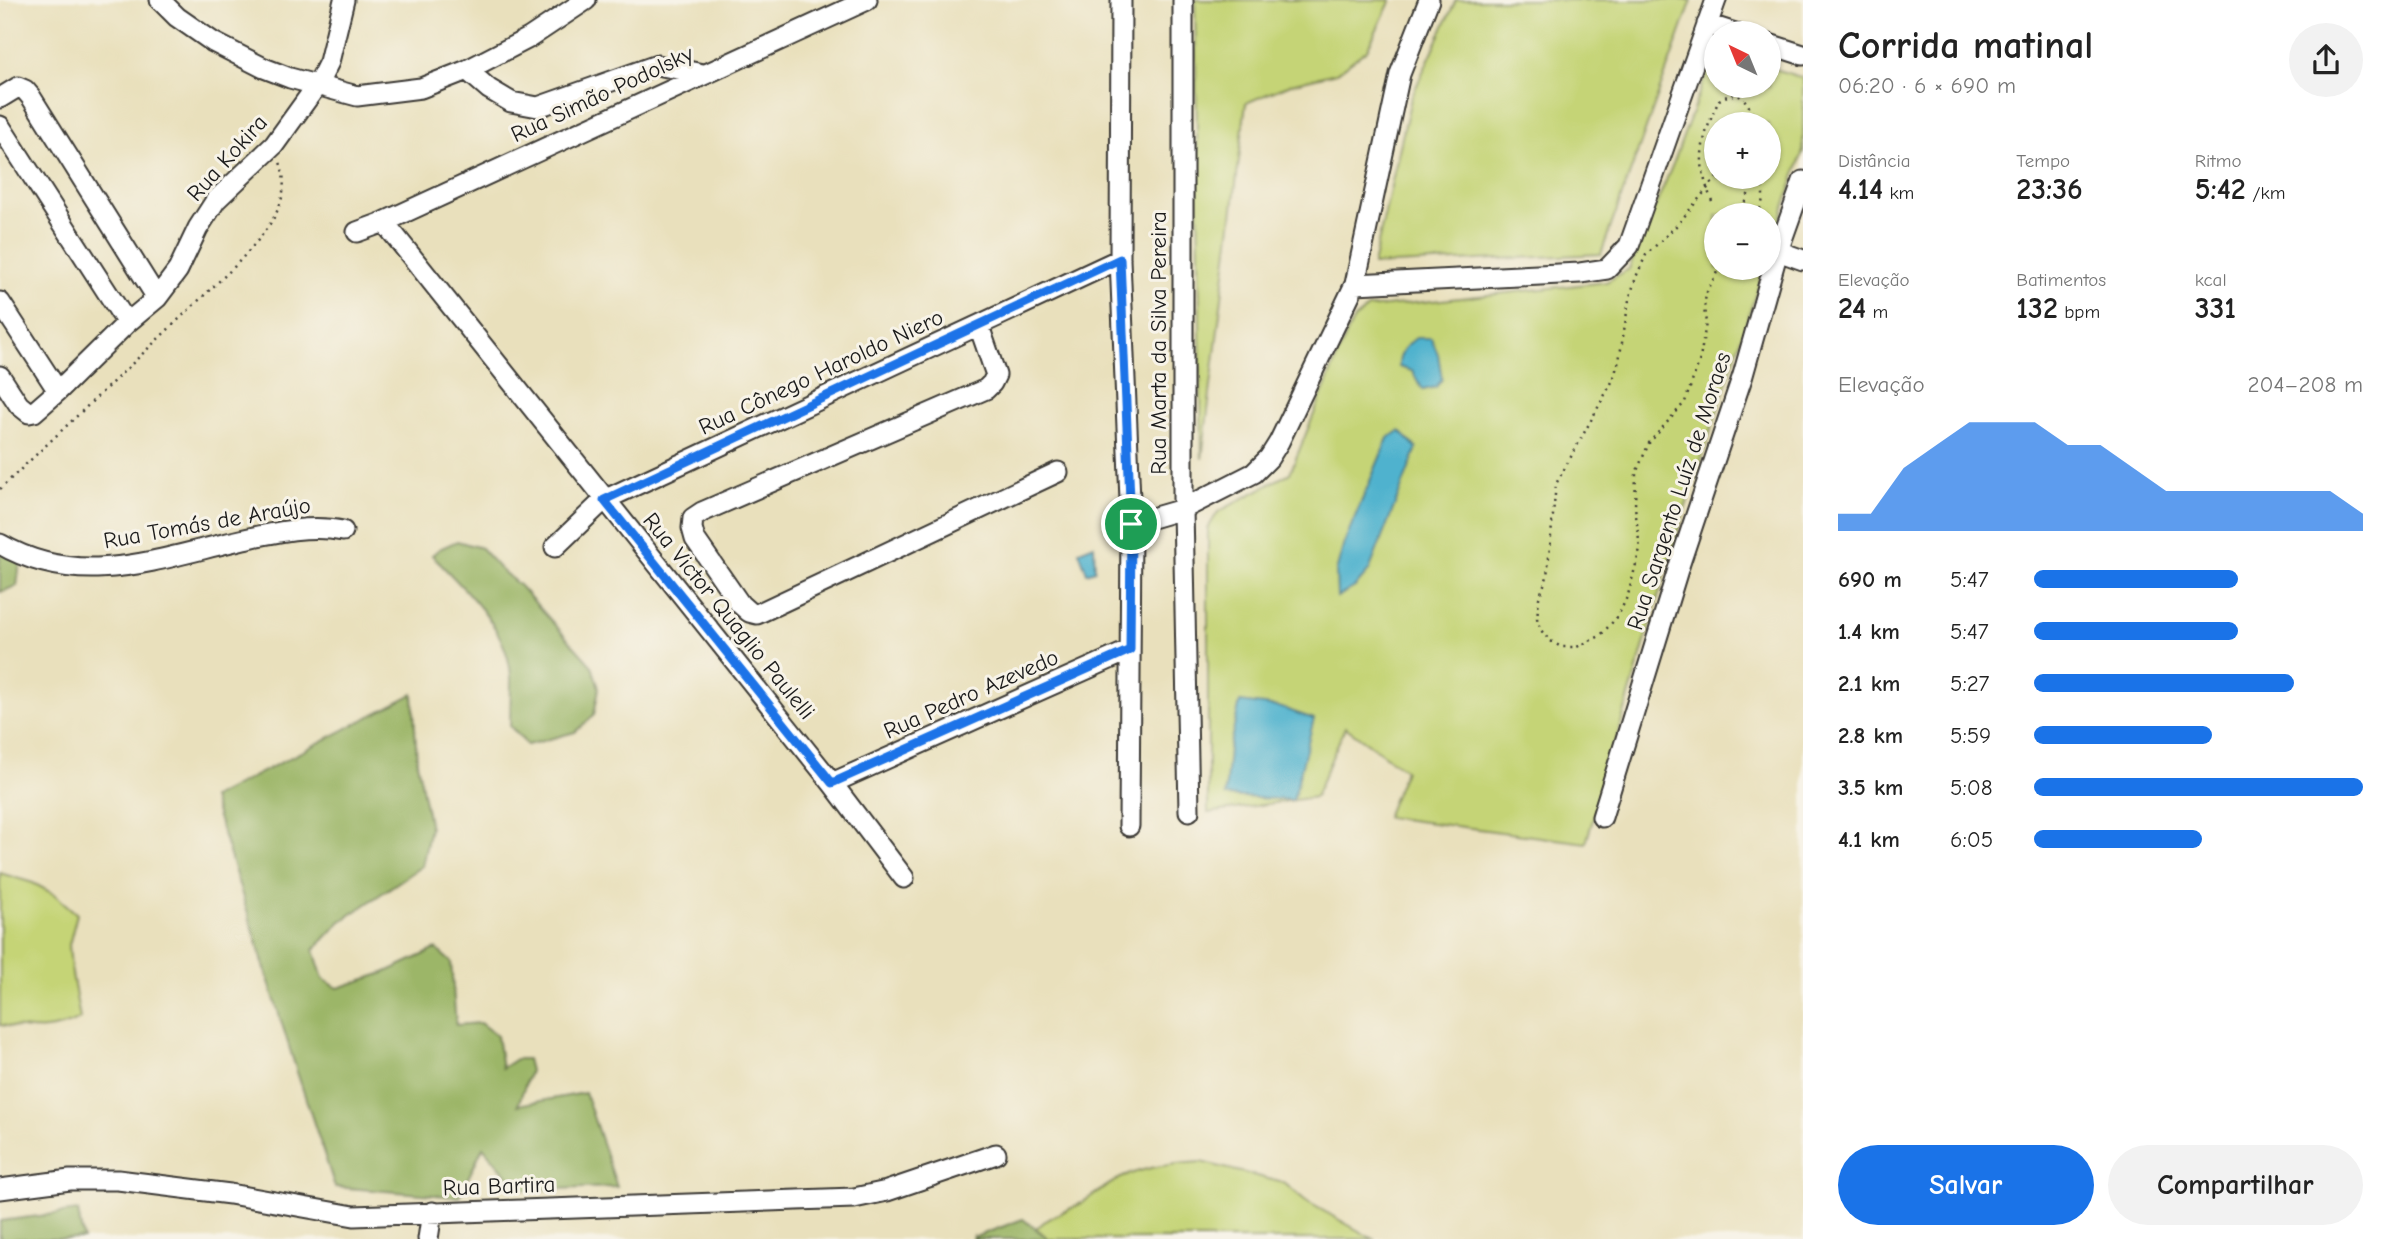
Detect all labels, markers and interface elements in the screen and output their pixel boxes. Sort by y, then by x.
north arrow [1704,21,1782,98]
map controls [1704,21,1781,280]
button: share [2289,23,2363,97]
text: Corrida matinal [1838,24,2093,68]
street label: Rua Simão Podolsky [507,40,698,148]
text: 06:20 · 6 × 690 m [1838,72,2016,99]
street label: Rua Kokira [181,109,273,207]
button: + [1704,112,1781,189]
text: Distância [1838,150,1911,172]
text: Tempo [2016,150,2070,172]
text: Ritmo [2195,150,2242,172]
text: 4.14 [1838,172,1883,207]
text: 23:36 [2016,172,2083,207]
text: 5:42 [2195,172,2246,207]
text: km [1883,182,1914,204]
text: /km [2246,182,2285,204]
button: − [1704,203,1781,280]
street label: Rua Marta da Silva Pereira [1145,211,1172,475]
text: Elevação [1838,269,1910,291]
text: Batimentos [2016,269,2106,291]
text: kcal [2195,269,2227,291]
text: 24 [1838,291,1866,326]
text: 132 [2016,291,2058,326]
text: 331 [2195,291,2236,326]
text: m [1866,301,1888,323]
text: bpm [2058,301,2100,323]
street label: Rua Cônego Haroldo Niero [694,303,948,441]
street label: Rua Sargento Luíz de Moraes [1621,349,1737,633]
text: Elevação [1838,371,1925,398]
text: 204–208 m [2247,371,2363,398]
street label: Rua Tomás de Araújo [101,491,313,555]
pin [1101,494,1161,554]
icon: arrive [1112,505,1150,543]
street label: Rua Victor Quaglio Paulelli [637,507,821,725]
text: 690 m [1838,566,1902,593]
text: 5:47 [1950,566,1989,593]
text: 1.4 km [1838,618,1900,645]
text: 5:47 [1950,618,1989,645]
street label: Rua Pedro Azevedo [879,643,1063,745]
text: 2.1 km [1838,670,1900,697]
text: 5:27 [1950,670,1990,697]
text: 2.8 km [1838,722,1903,749]
text: 5:59 [1950,722,1991,749]
text: 3.5 km [1838,774,1903,801]
text: 5:08 [1950,774,1992,801]
text: 4.1 km [1838,826,1900,853]
text: 6:05 [1950,826,1993,853]
button: Salvar [1838,1145,2094,1225]
button: Compartilhar [2108,1145,2363,1225]
street label: Rua Bartira [442,1171,556,1201]

